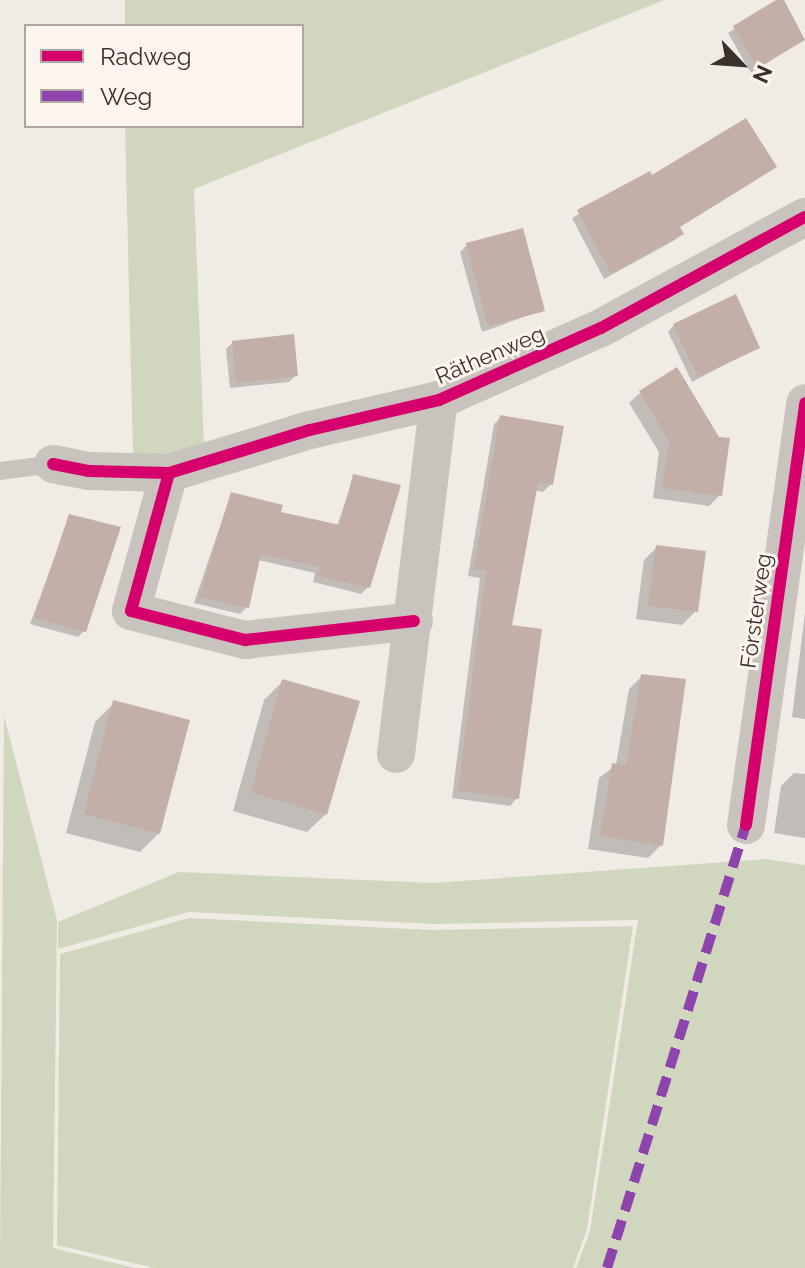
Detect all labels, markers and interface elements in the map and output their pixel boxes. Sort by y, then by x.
legend [24,24,304,128]
north arrow [701,24,781,104]
text: Radweg [100,42,192,71]
text: N [747,61,778,87]
text: Weg [100,82,152,111]
street label: Räthenweg [432,320,548,390]
street label: Försterweg [735,552,777,670]

